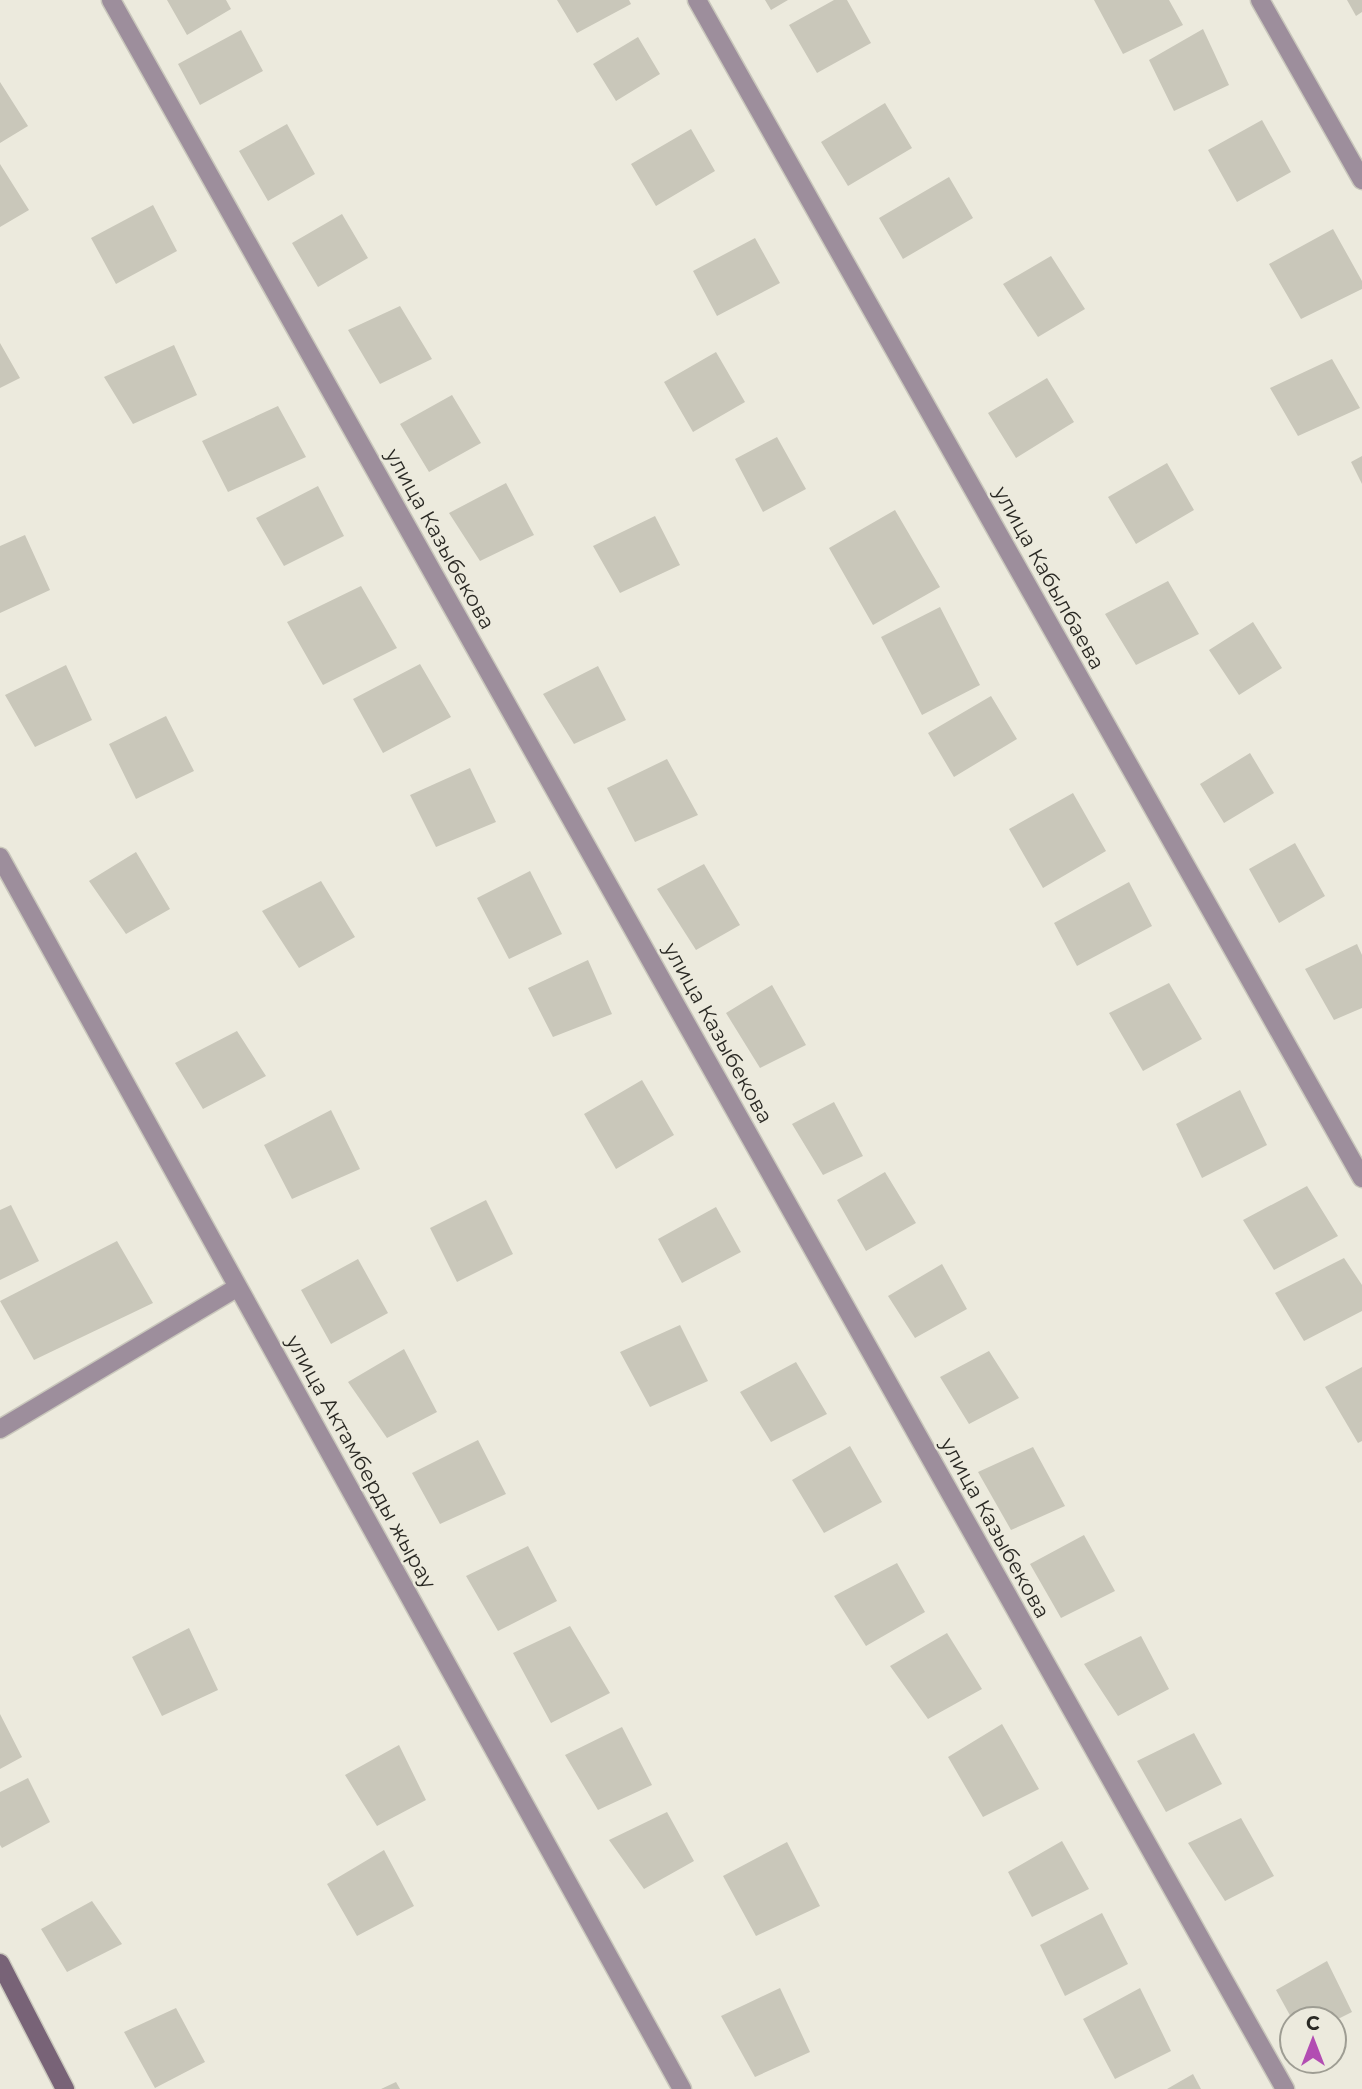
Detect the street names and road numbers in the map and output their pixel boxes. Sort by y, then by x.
street label: улица Казыбекова [380,443,500,633]
street label: улица Кабылбаева [988,481,1110,674]
street label: улица Казыбекова [658,937,778,1127]
street label: улица Актамберды жырау [281,1330,442,1593]
street label: улица Казыбекова [935,1432,1055,1622]

